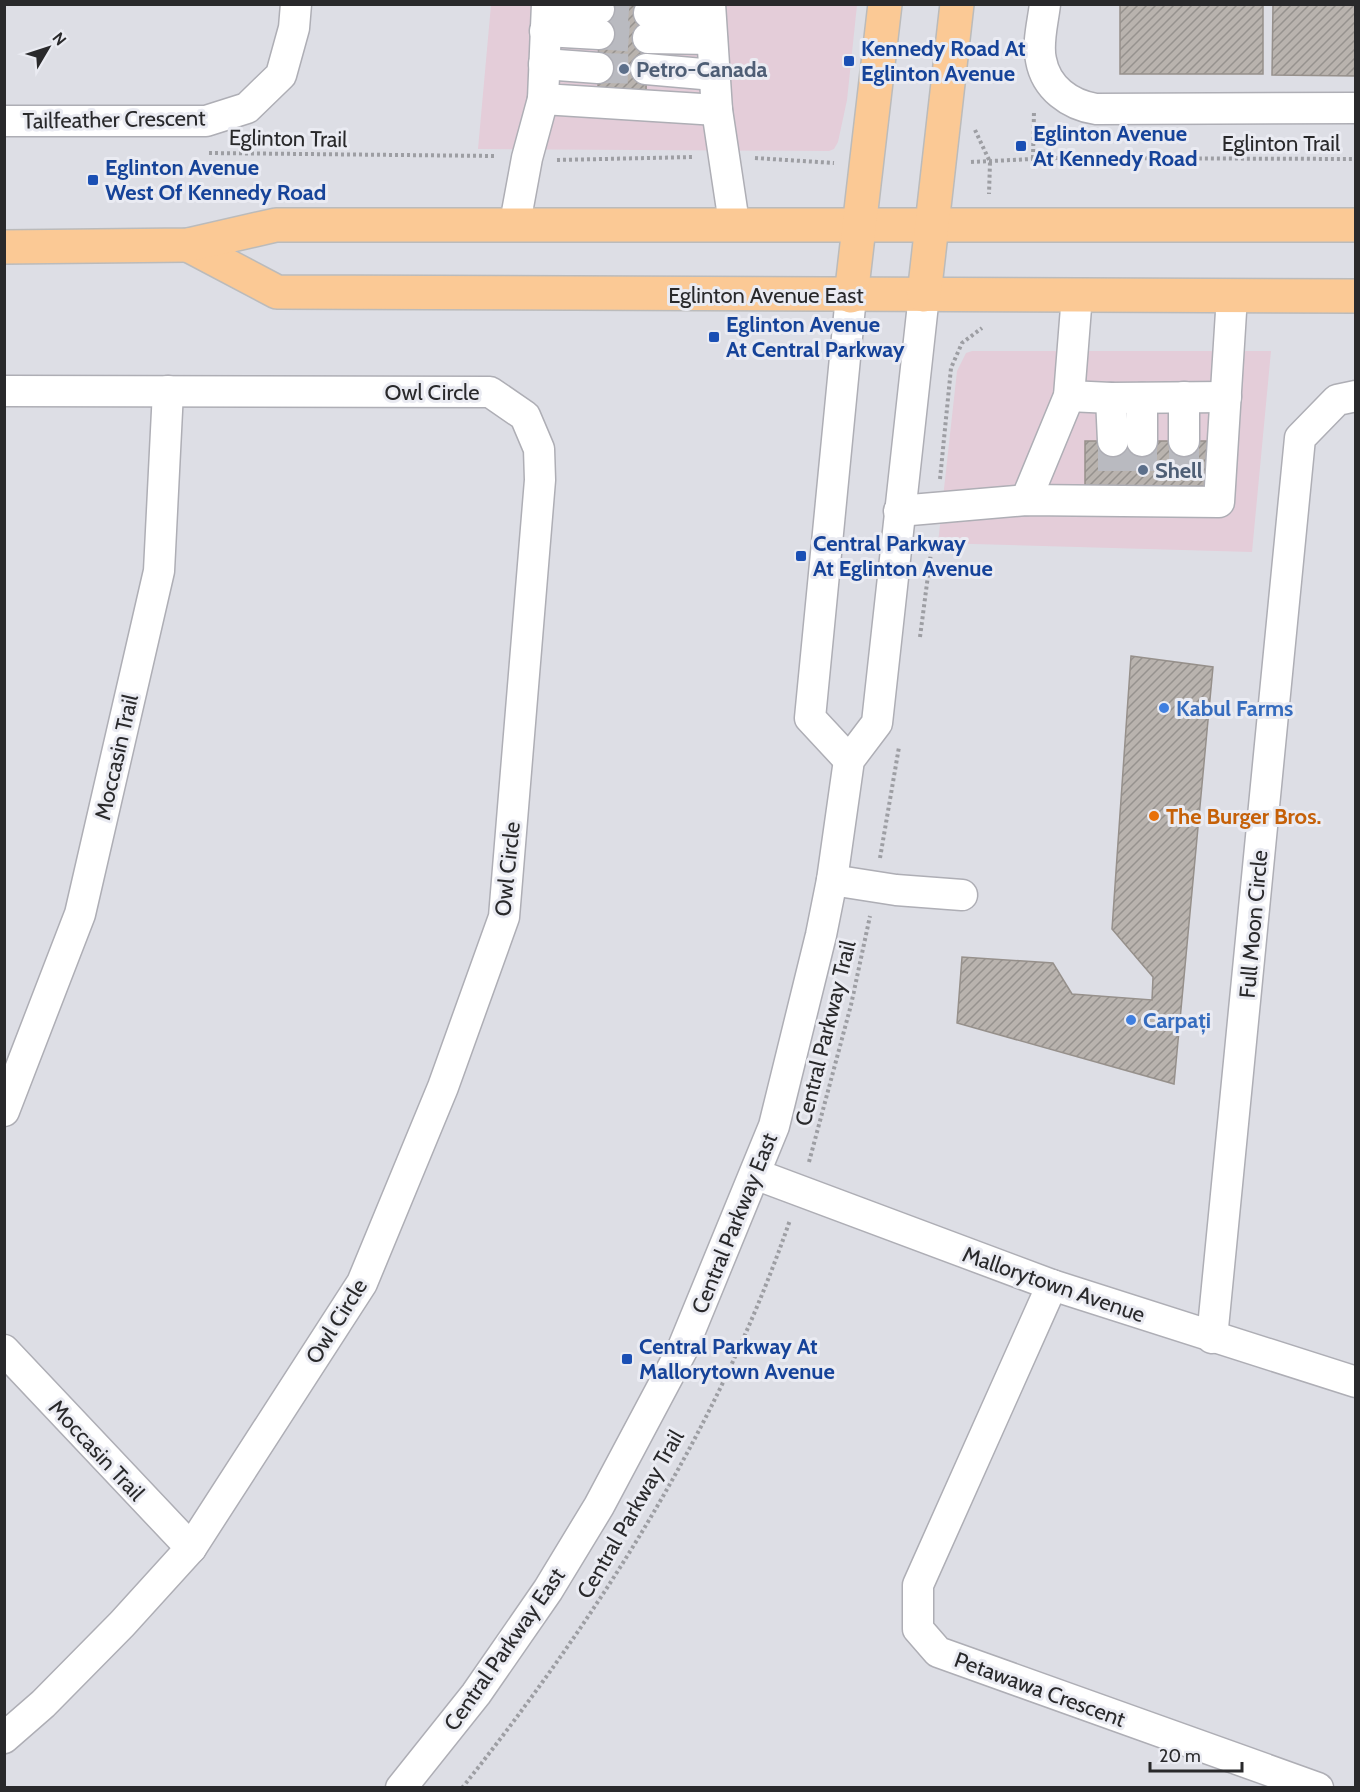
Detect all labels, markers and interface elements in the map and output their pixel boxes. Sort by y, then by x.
north arrow [18,18,78,78]
text: N [48,29,70,49]
place label: Kennedy Road At Eglinton Avenue [861,35,1026,87]
marker: Kennedy Road At Eglinton Avenue [842,54,856,68]
place label: Petro-Canada [636,56,768,83]
marker: Petro-Canada [617,62,631,76]
street label: Tailfeather Crescent [22,104,206,135]
place label: Eglinton Avenue At Kennedy Road [1033,120,1197,172]
street label: Eglinton Trail [229,124,348,153]
street label: Eglinton Trail [1222,130,1341,157]
marker: Eglinton Avenue At Kennedy Road [1014,139,1028,153]
place label: Eglinton Avenue West Of Kennedy Road [105,154,326,206]
marker: Eglinton Avenue West Of Kennedy Road [86,173,100,187]
street label: Eglinton Avenue East [668,282,864,309]
place label: Eglinton Avenue At Central Parkway [726,311,905,363]
marker: Eglinton Avenue At Central Parkway [707,330,721,344]
street label: Owl Circle [385,379,479,406]
place label: Shell [1155,457,1203,484]
marker: Shell [1136,463,1150,477]
place label: Central Parkway At Eglinton Avenue [813,530,993,582]
marker: Central Parkway At Eglinton Avenue [794,549,808,563]
street label: Moccasin Trail [89,691,144,823]
place label: Kabul Farms [1176,695,1293,722]
marker: Kabul Farms [1157,701,1171,715]
place label: The Burger Bros. [1166,803,1321,830]
marker: The Burger Bros. [1147,809,1161,823]
street label: Owl Circle [489,820,526,918]
street label: Full Moon Circle [1234,849,1273,999]
street label: Central Parkway Trail [789,937,862,1129]
place label: Carpați [1143,1007,1211,1035]
marker: Carpați [1124,1013,1138,1027]
street label: Central Parkway East [686,1128,783,1317]
street label: Mallorytown Avenue [959,1241,1149,1328]
street label: Owl Circle [300,1274,373,1369]
place label: Central Parkway At Mallorytown Avenue [639,1333,835,1385]
marker: Central Parkway At Mallorytown Avenue [620,1352,634,1366]
street label: Moccasin Trail [43,1394,151,1507]
street label: Central Parkway Trail [571,1424,690,1603]
street label: Central Parkway East [438,1562,571,1736]
street label: Petawawa Crescent [951,1646,1129,1733]
scale bar [1150,1735,1242,1773]
text: 20 m [1159,1745,1201,1767]

